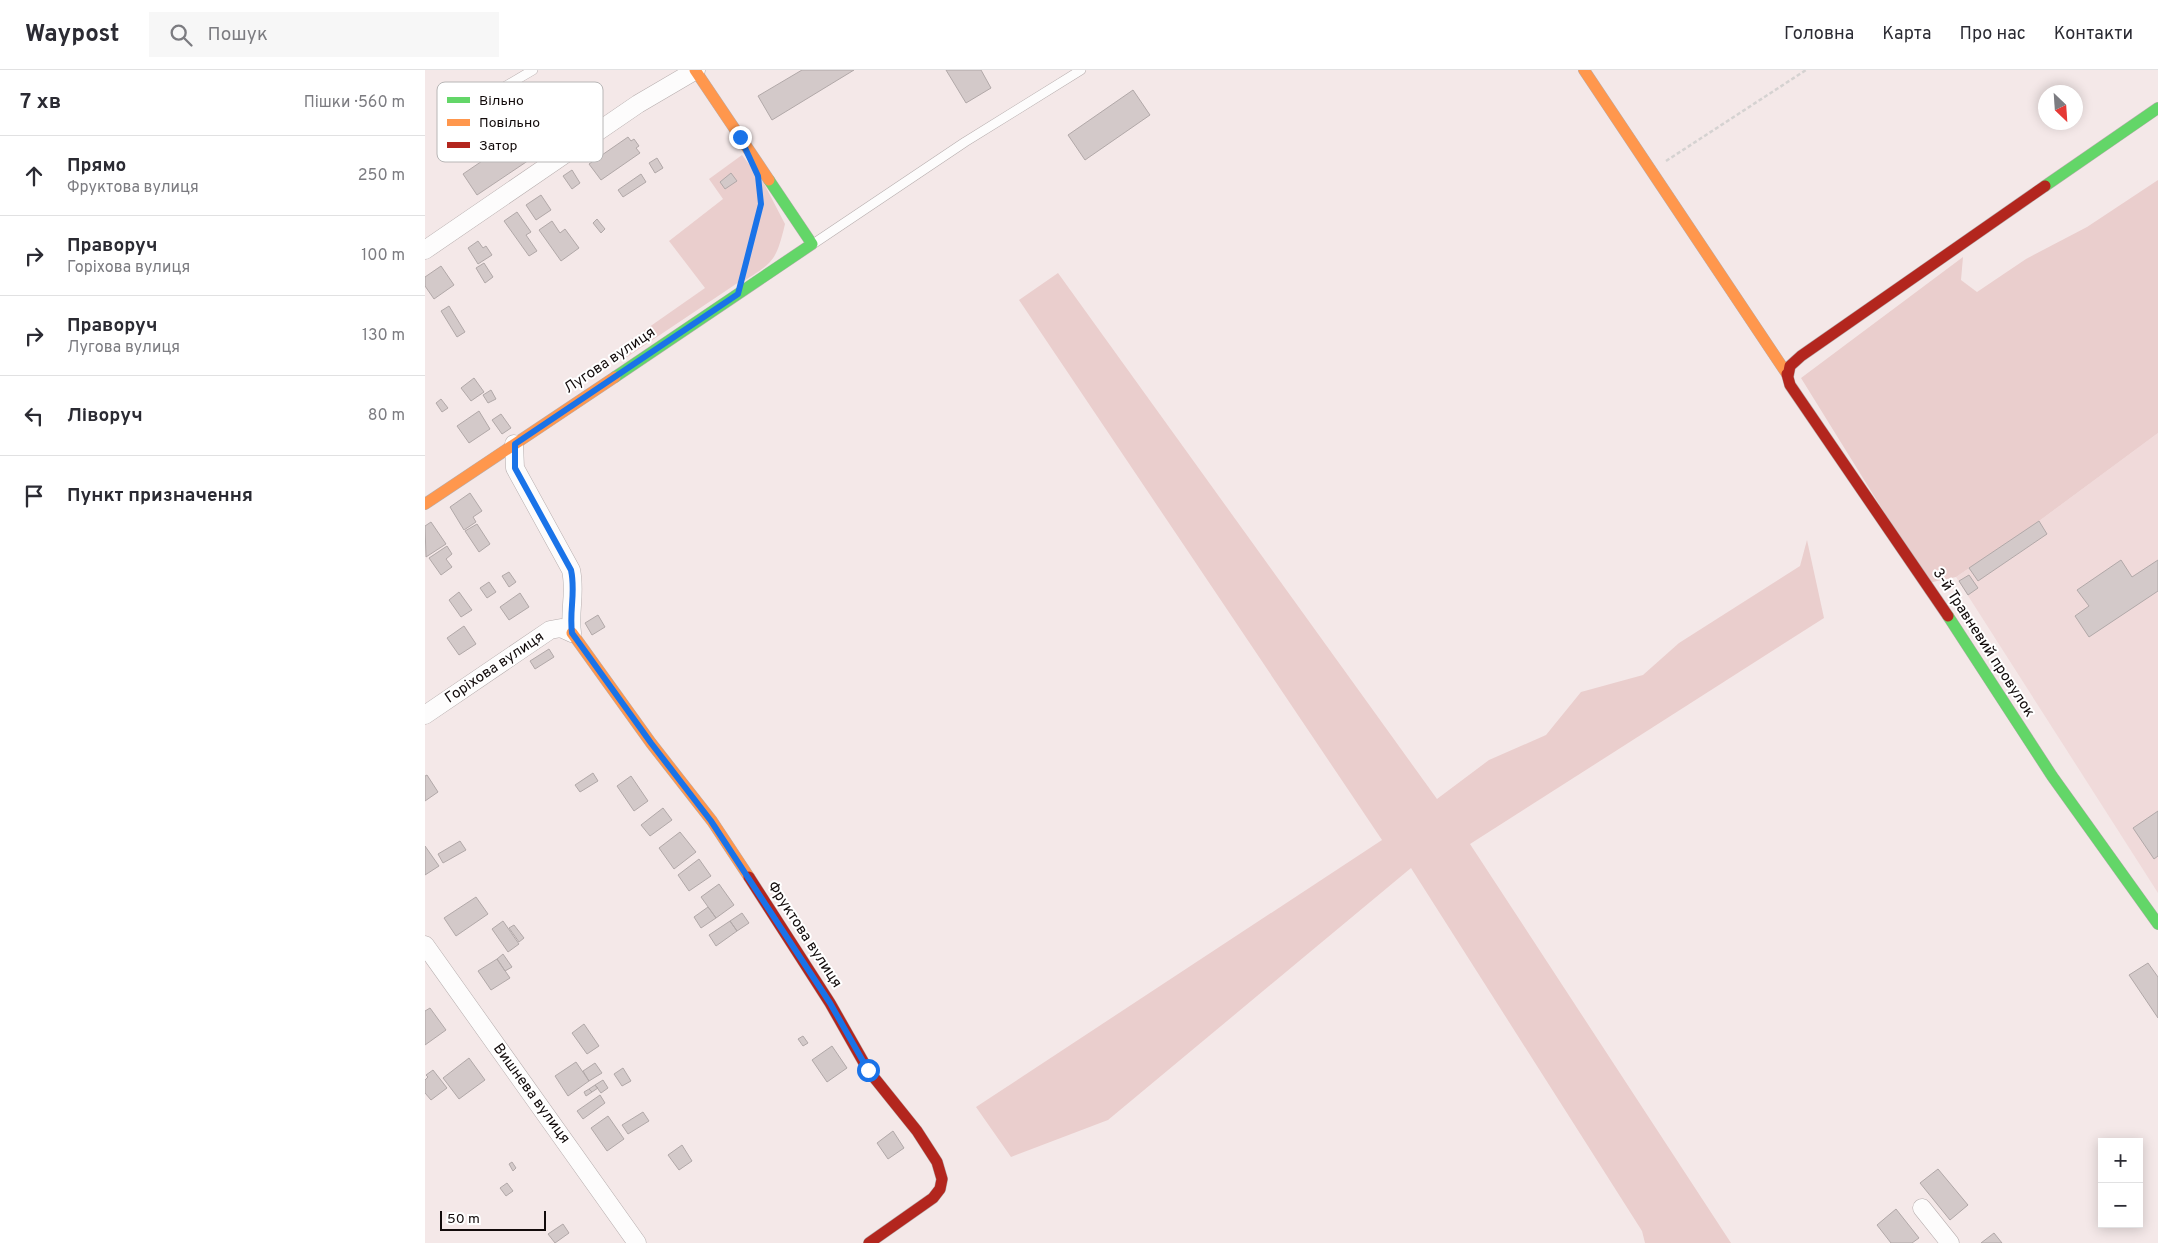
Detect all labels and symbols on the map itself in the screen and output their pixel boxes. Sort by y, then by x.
legend [437,82,603,162]
north arrow [2038,85,2083,130]
text: Вільно [479,93,524,110]
text: Повільно [479,115,540,132]
route end [729,126,752,149]
text: Затор [479,138,518,155]
street label: Лугова вулиця [561,323,659,399]
street label: 3-й Травневий провулок [1928,565,2038,721]
street label: Горіхова вулиця [442,628,548,708]
street label: Фруктова вулиця [762,878,846,992]
street label: Вишнева вулиця [488,1040,574,1148]
route start [857,1059,880,1082]
scale bar [440,1208,546,1231]

